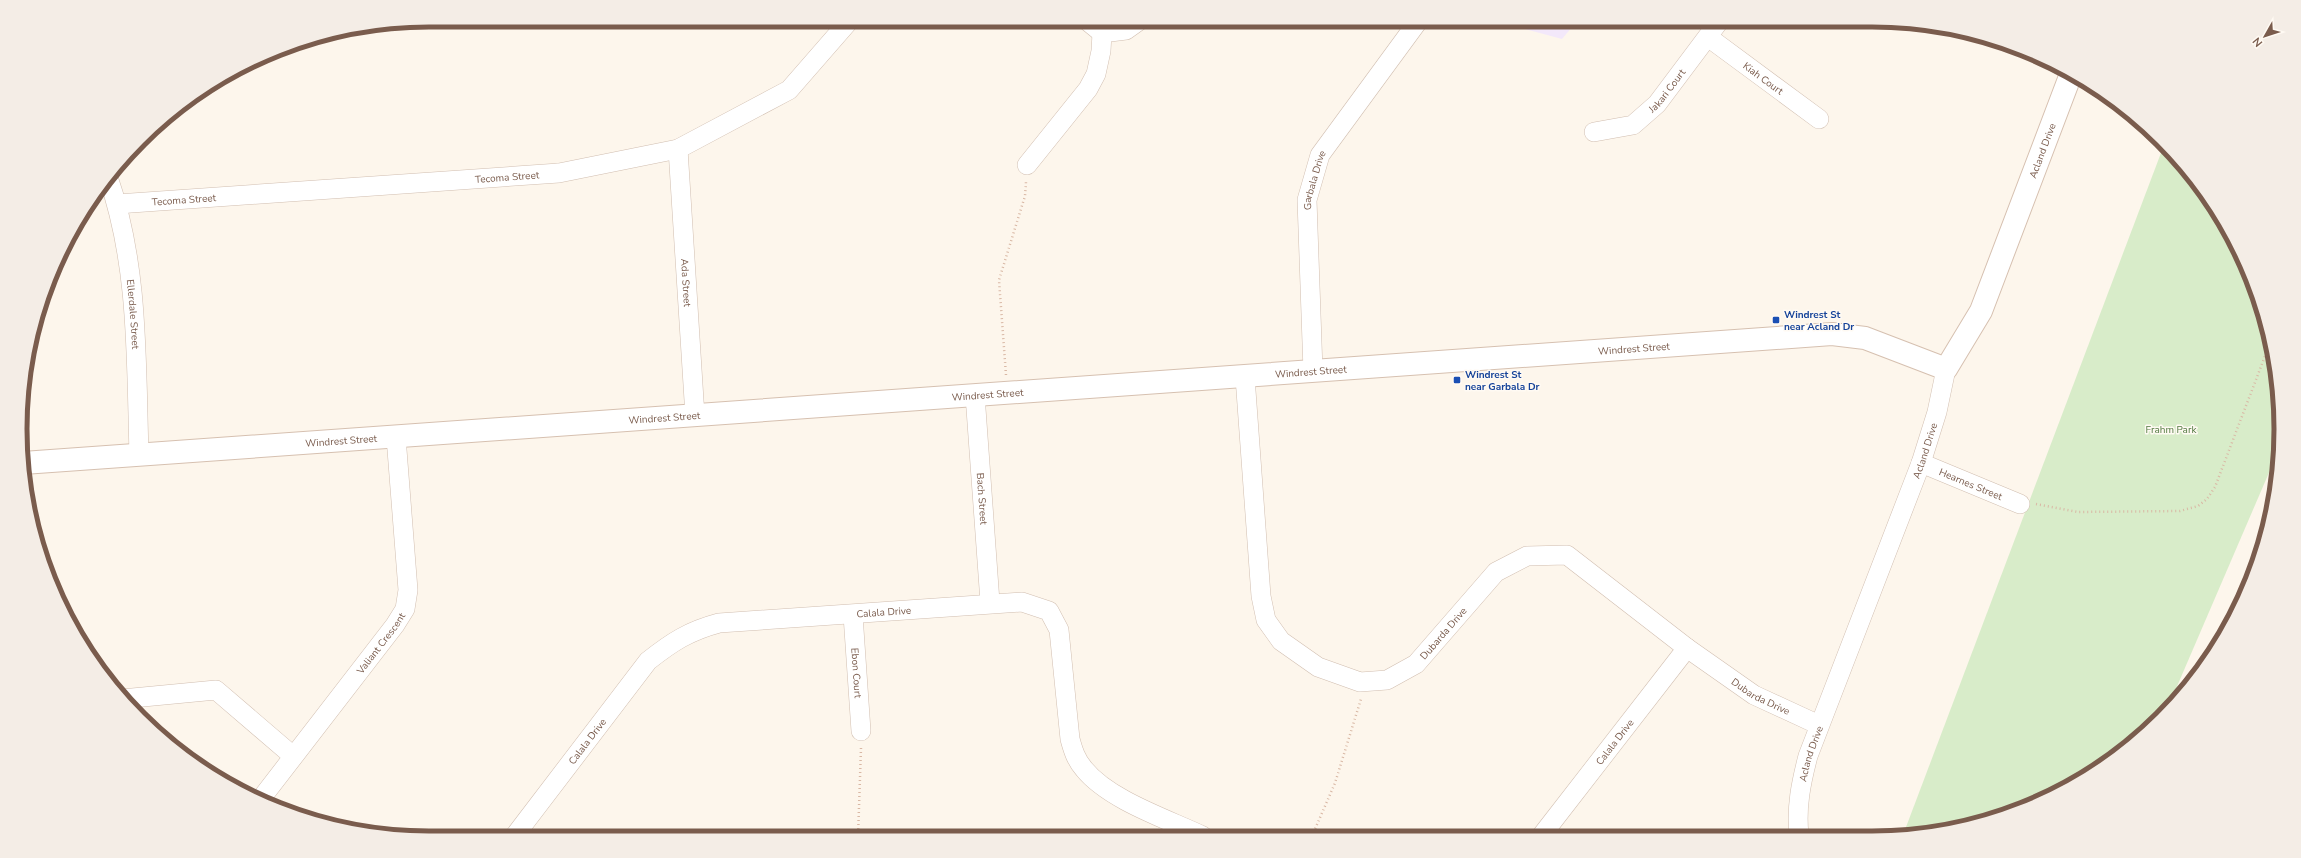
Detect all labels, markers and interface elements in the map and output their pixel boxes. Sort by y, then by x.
north arrow [2245,16,2285,56]
text: N [2249,34,2266,50]
street label: Kiah Court [1740,59,1786,99]
street label: Jakari Court [1645,66,1689,117]
street label: Acland Drive [2026,121,2060,180]
street label: Garbala Drive [1301,147,1329,210]
street label: Tecoma Street [474,168,540,187]
street label: Tecoma Street [151,191,217,210]
street label: Ada Street [677,258,694,308]
street label: Ellerdale Street [123,279,142,350]
place label: Windrest St near Acland Dr [1784,308,1854,334]
marker: Windrest St near Acland Dr [1771,315,1781,325]
street label: Windrest Street [1598,340,1671,359]
street label: Windrest Street [1274,363,1348,382]
place label: Windrest St near Garbala Dr [1465,368,1540,394]
marker: Windrest St near Garbala Dr [1452,375,1462,385]
street label: Windrest Street [951,386,1024,405]
street label: Windrest Street [628,409,701,428]
street label: Acland Drive [1910,421,1941,481]
park label: Frahm Park [2146,423,2197,437]
street label: Windrest Street [305,432,378,451]
street label: Hearnes Street [1937,465,2005,504]
street label: Bach Street [973,472,990,526]
street label: Calala Drive [856,604,912,621]
street label: Dubarda Drive [1417,604,1470,663]
street label: Valiant Crescent [353,610,409,678]
street label: Ebon Court [847,647,865,699]
street label: Dubarda Drive [1728,675,1792,719]
street label: Calala Drive [566,716,610,768]
street label: Calala Drive [1593,716,1637,768]
street label: Acland Drive [1796,724,1827,783]

